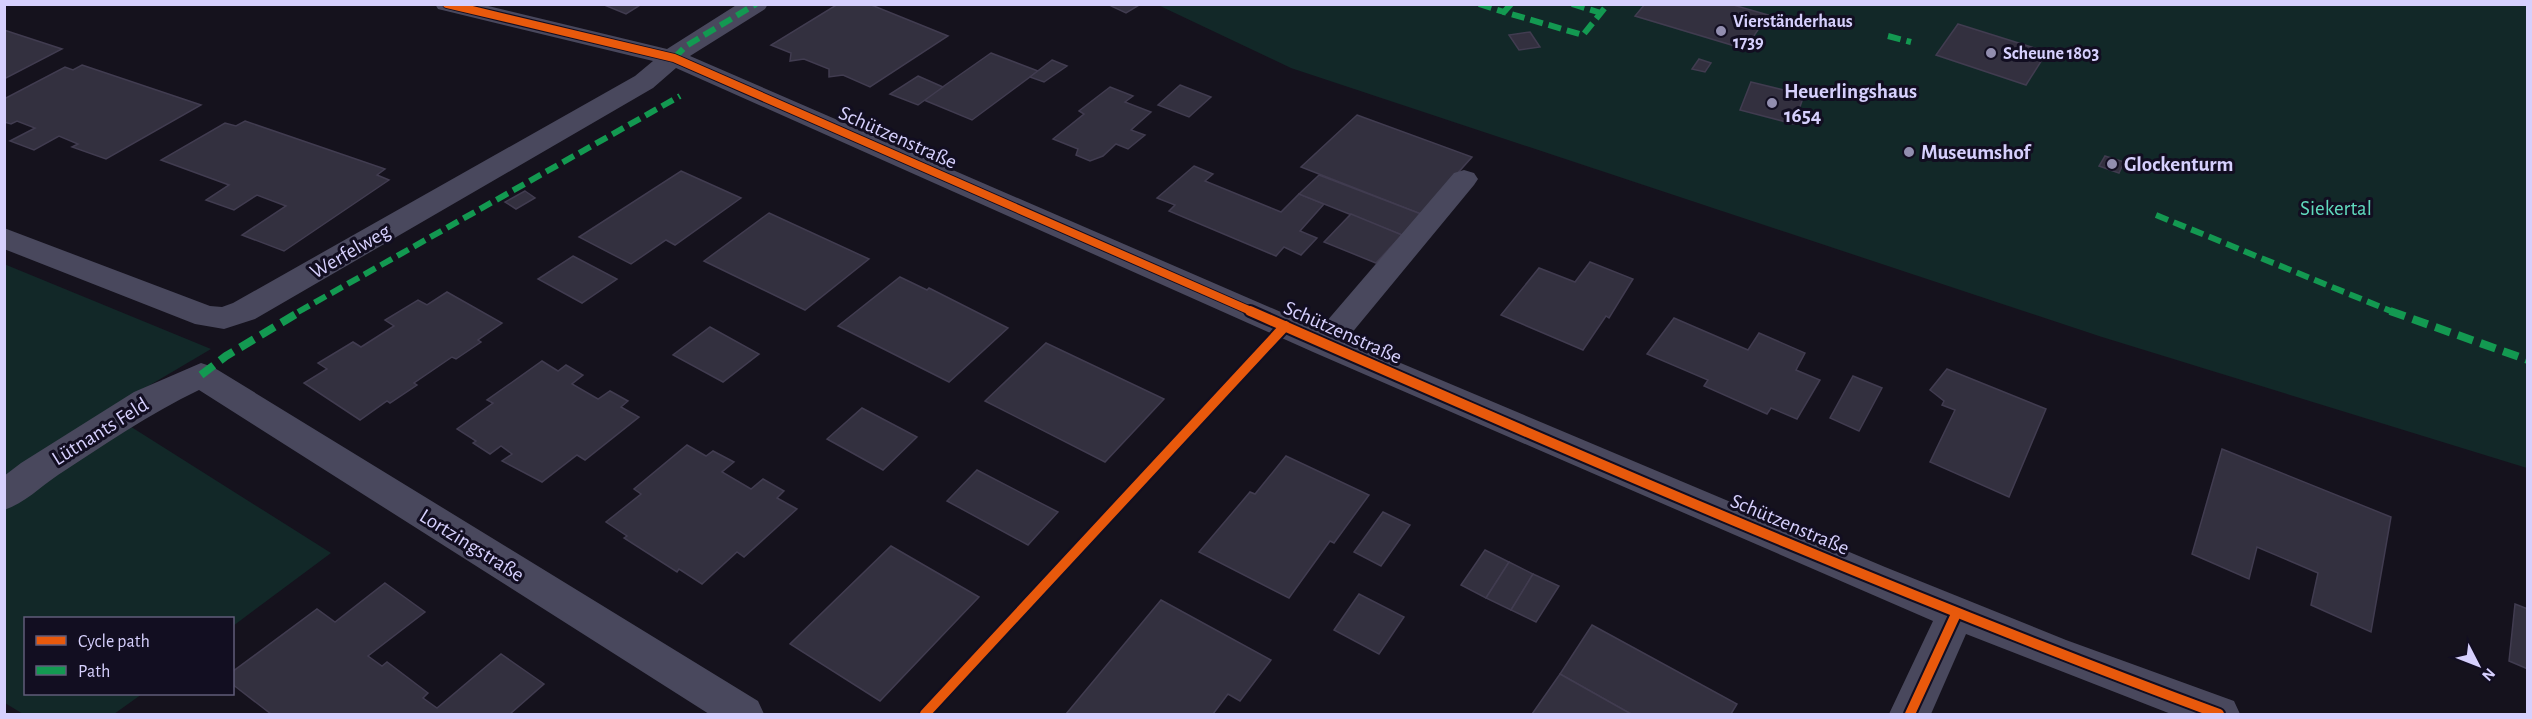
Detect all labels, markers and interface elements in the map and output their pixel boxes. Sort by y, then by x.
place label: Vierständerhaus 1739 [1733,13,1853,52]
marker: Vierständerhaus 1739 [1714,24,1728,38]
place label: Scheune 1803 [2003,45,2099,63]
marker: Scheune 1803 [1984,46,1998,60]
place label: Heuerlingshaus 1654 [1784,81,1917,126]
marker: Heuerlingshaus 1654 [1765,96,1779,110]
street label: Schützenstraße [836,102,960,173]
place label: Museumshof [1921,142,2032,163]
marker: Museumshof [1902,145,1916,159]
place label: Glockenturm [2124,154,2234,175]
marker: Glockenturm [2105,157,2119,171]
park label: Siekertal [2300,198,2372,219]
street label: Werfelweg [307,220,395,283]
street label: Schützenstraße [1281,297,1405,368]
street label: Lütnants Feld [48,393,152,469]
street label: Schützenstraße [1727,490,1852,559]
street label: Lortzingstraße [416,505,528,586]
legend [24,617,234,695]
text: Cycle path [78,633,150,651]
north arrow [2448,635,2508,695]
text: Path [78,663,110,681]
text: N [2479,665,2498,684]

